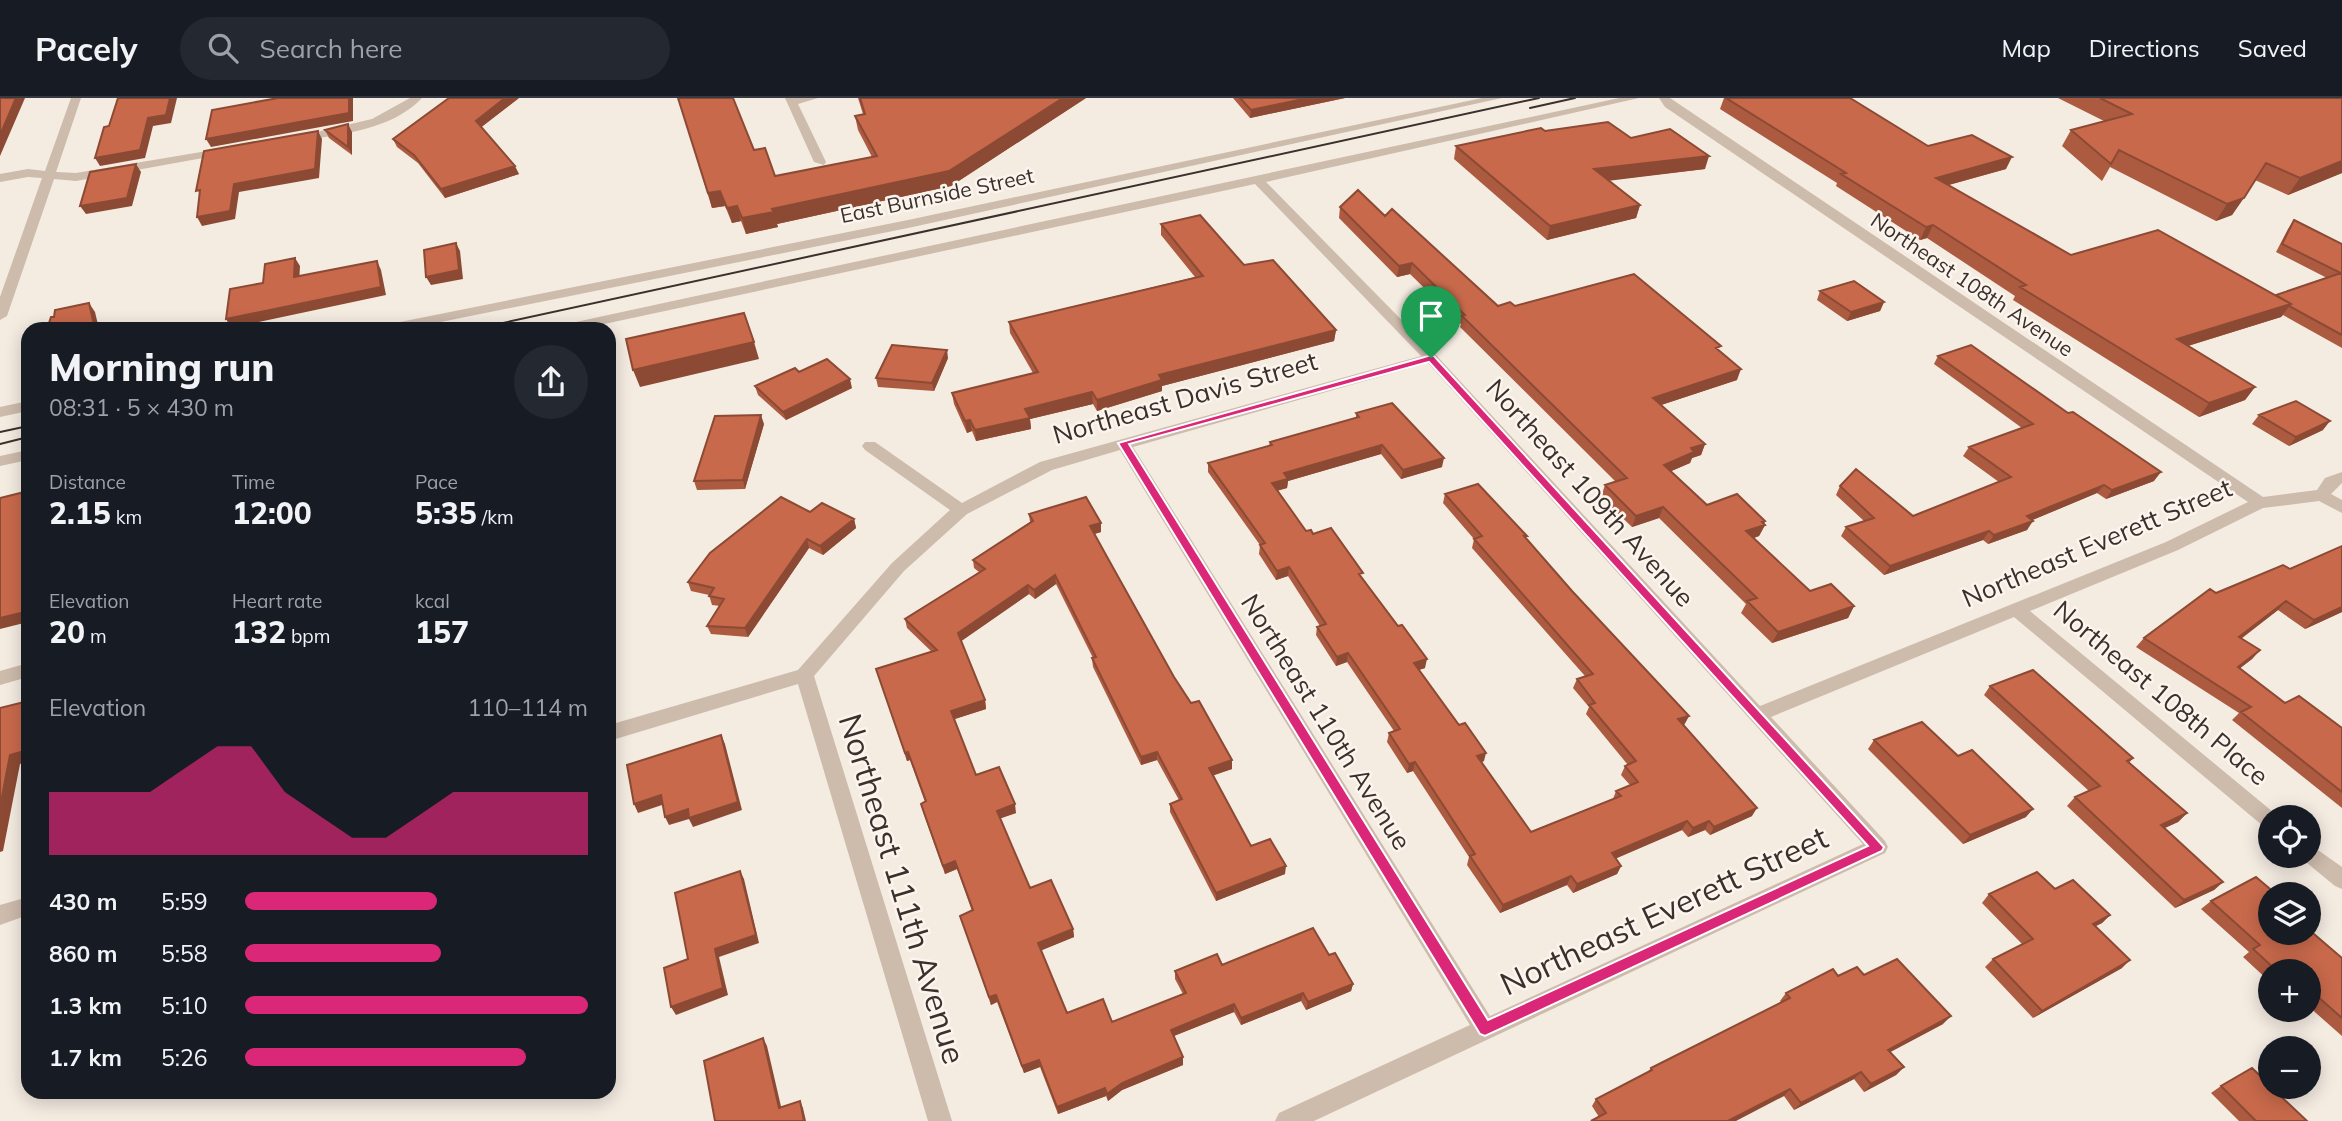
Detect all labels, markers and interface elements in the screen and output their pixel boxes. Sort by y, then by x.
search box [180,17,670,80]
text: Pacely [35,28,138,69]
icon: search [204,29,242,67]
text: Search here [260,32,403,65]
text: Map [2001,33,2051,63]
text: Directions [2089,33,2200,63]
text: Saved [2238,33,2307,63]
street label: East Burnside Street [838,162,1036,228]
street label: Northeast 108th Avenue [1866,207,2079,362]
pin [1401,286,1461,358]
icon: arrive [1412,297,1450,335]
text: Morning run [49,343,275,391]
street label: Northeast Davis Street [1049,344,1321,451]
button: share [514,345,588,419]
street label: Northeast 109th Avenue [1479,372,1702,614]
text: 08:31 · 5 × 430 m [49,393,234,422]
text: Distance [49,470,126,494]
text: Time [232,470,275,494]
text: Pace [415,470,458,494]
street label: Northeast Everett Street [1957,471,2237,614]
text: 2.15 [49,494,111,532]
text: 12:00 [232,494,312,532]
text: 5:35 [415,494,477,532]
text: km [111,505,142,529]
text: /km [477,505,514,529]
street label: Northeast 110th Avenue [1234,588,1419,856]
text: Elevation [49,589,129,613]
text: Heart rate [232,589,322,613]
text: kcal [415,589,450,613]
street label: Northeast 108th Place [2047,593,2276,792]
text: 20 [49,613,85,651]
text: 132 [232,613,286,651]
text: 157 [415,613,469,651]
text: m [85,624,107,648]
text: bpm [286,624,330,648]
text: Elevation [49,693,146,722]
text: 110–114 m [467,693,588,722]
street label: Northeast 111th Avenue [831,709,975,1069]
map controls [2258,805,2321,1099]
button: locate [2258,805,2321,868]
street label: Northeast Everett Street [1493,817,1834,1004]
button: layers [2258,882,2321,945]
text: 430 m [49,887,117,916]
text: 5:59 [161,887,208,916]
text: 860 m [49,939,117,968]
text: 5:58 [161,939,208,968]
button: + [2258,959,2321,1022]
text: 1.3 km [49,991,122,1020]
text: 5:10 [161,991,208,1020]
button: − [2258,1036,2321,1099]
text: 1.7 km [49,1043,122,1072]
text: 5:26 [161,1043,208,1072]

